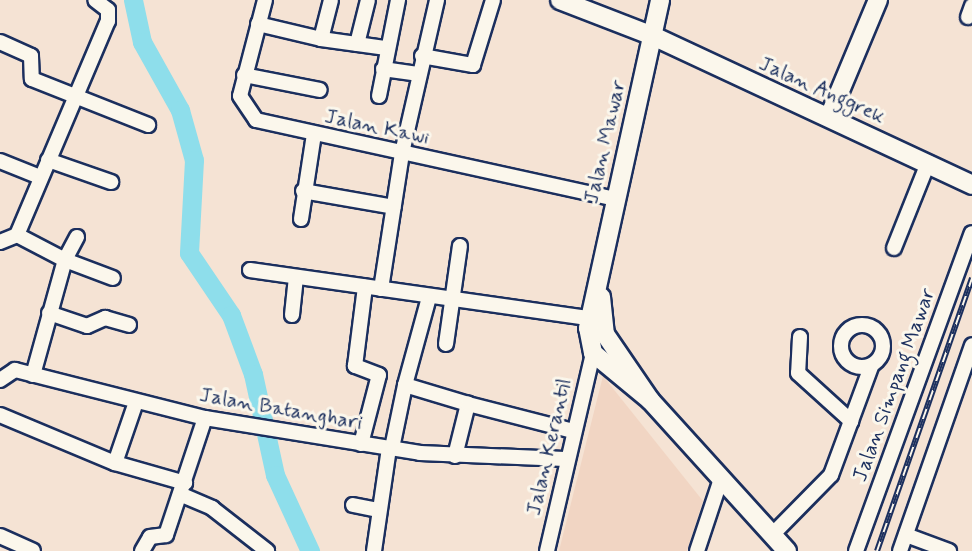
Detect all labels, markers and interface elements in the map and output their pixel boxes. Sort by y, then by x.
street label: Jalan Anggrek [755,51,889,129]
street label: Jalan Mawar [579,79,631,205]
street label: Jalan Kawi [323,104,431,150]
street label: Jalan Simpang Mawar [847,285,941,485]
street label: Jalan Kerantil [521,377,577,517]
street label: Jalan Batanghari [198,382,364,436]

